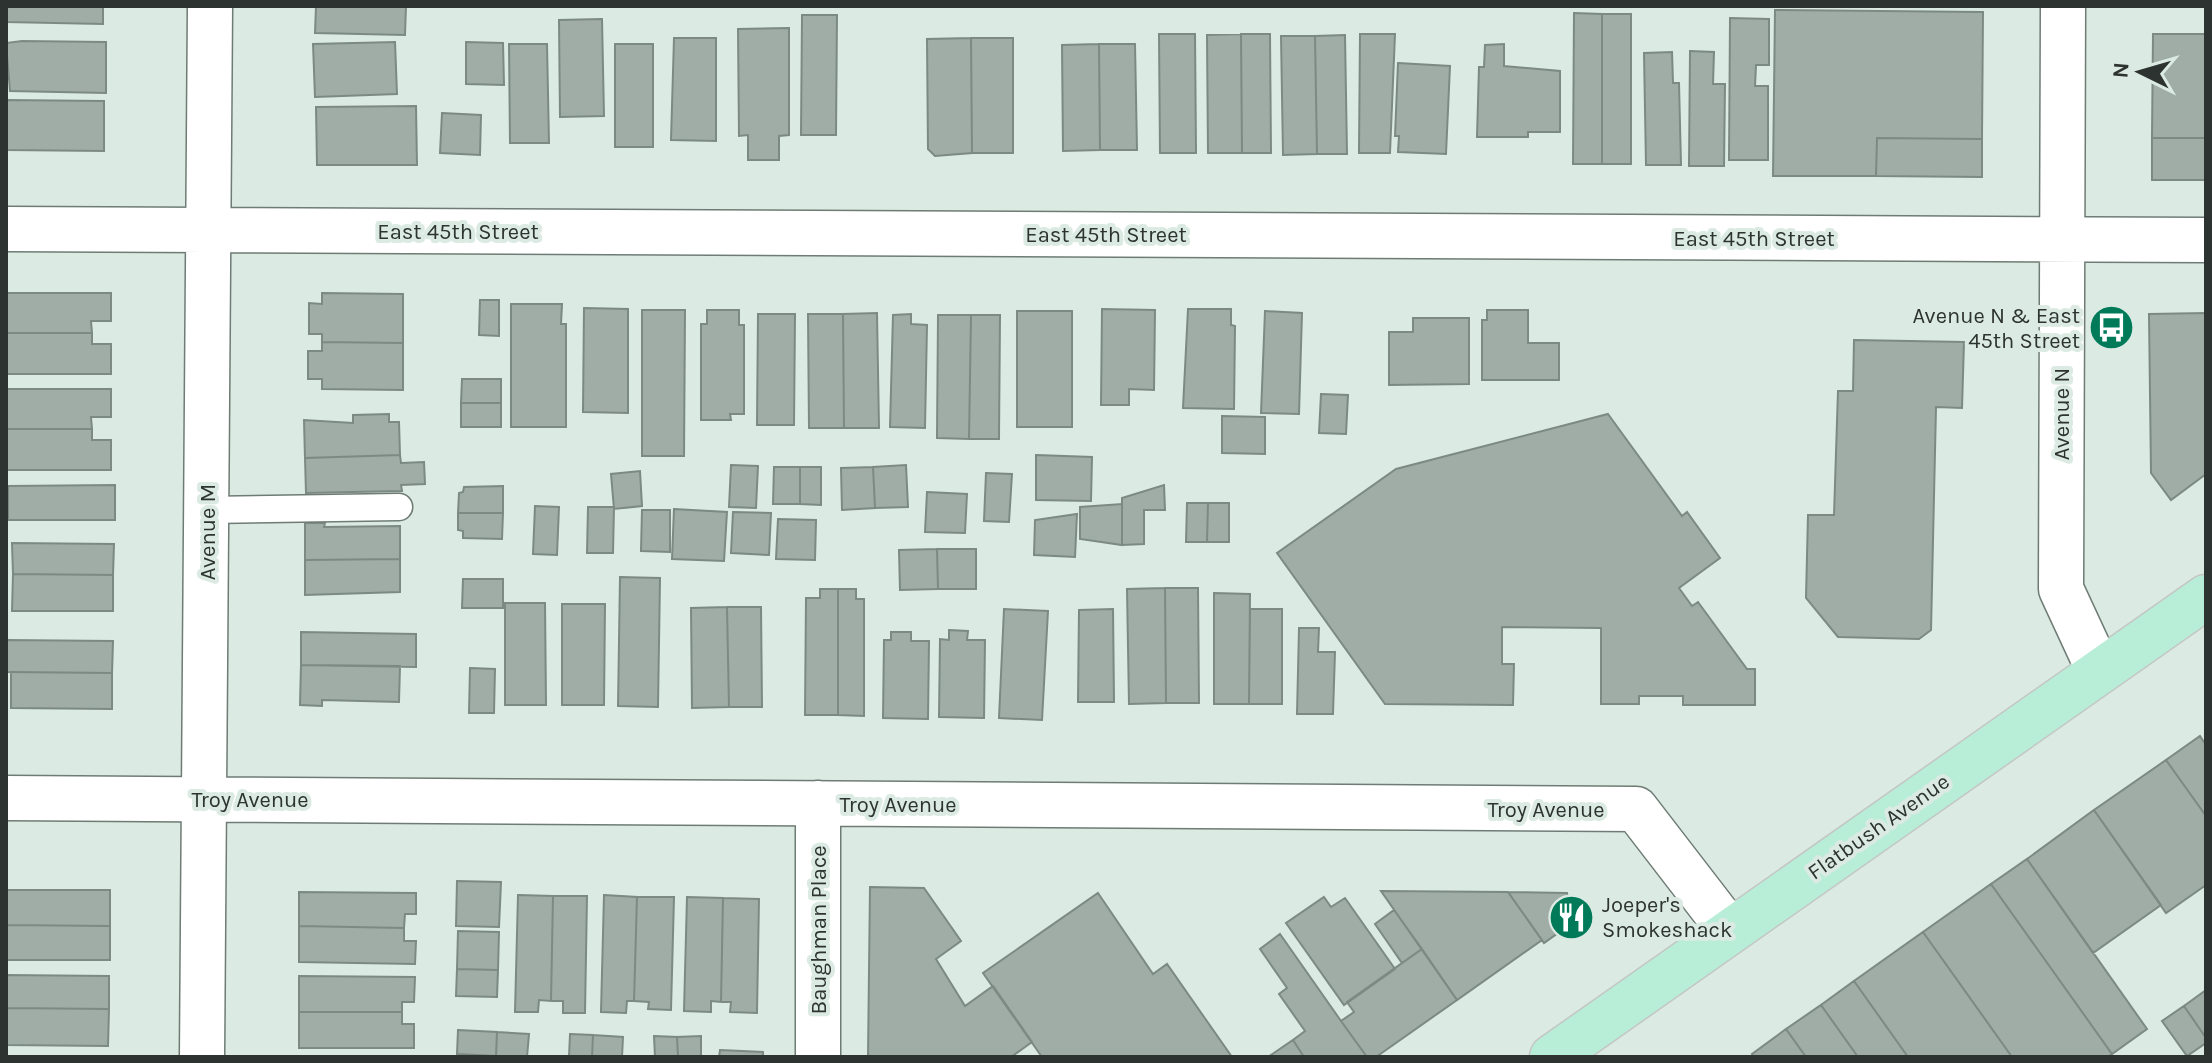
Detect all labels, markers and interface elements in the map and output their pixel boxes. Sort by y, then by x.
north arrow [2100,32,2180,112]
text: N [2107,61,2135,79]
street label: East 45th Street [377,219,539,245]
street label: East 45th Street [1025,222,1187,248]
street label: East 45th Street [1673,226,1835,252]
place label: Avenue N & East 45th Street [1912,303,2080,354]
bus stop icon: Avenue N & East 45th Street [2087,304,2135,352]
street label: Avenue N [2049,368,2075,460]
street label: Avenue M [195,484,221,580]
street label: Flatbush Avenue [1803,768,1954,885]
street label: Troy Avenue [191,787,309,813]
street label: Troy Avenue [839,792,957,818]
street label: Troy Avenue [1487,797,1605,823]
street label: Baughman Place [806,845,832,1015]
place label: Joeper's Smokeshack [1602,892,1732,943]
restaurant icon: Joeper's Smokeshack [1547,893,1595,941]

